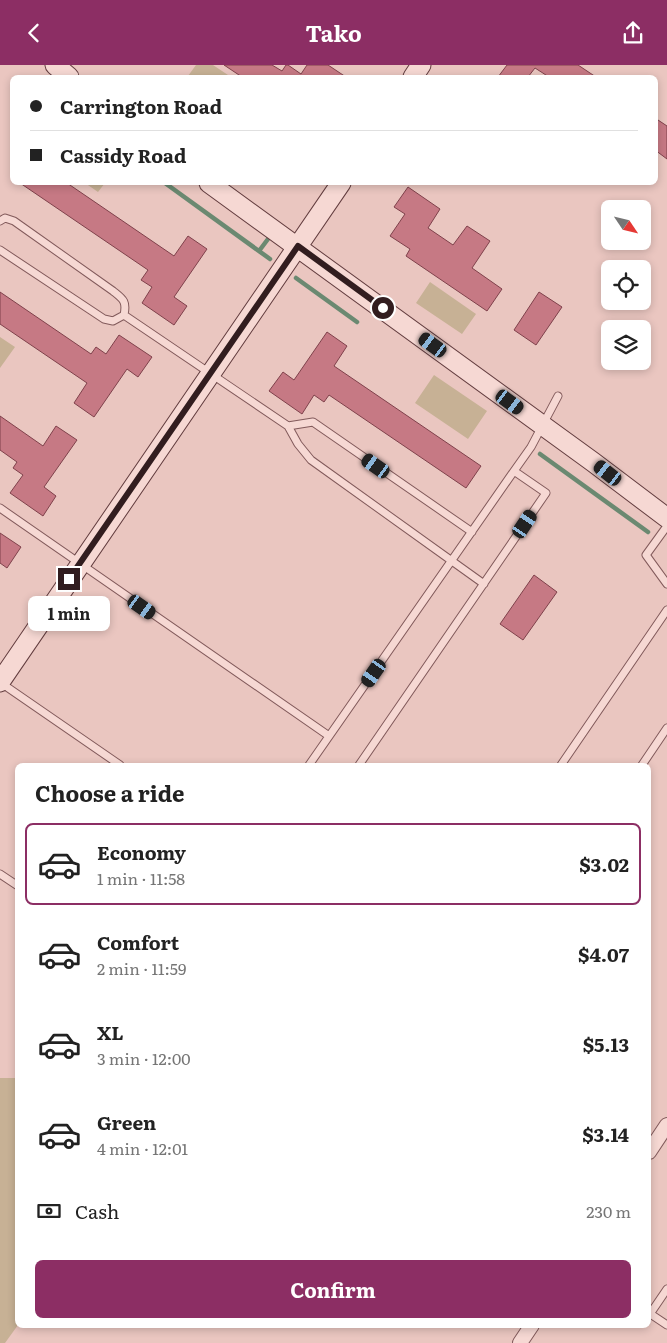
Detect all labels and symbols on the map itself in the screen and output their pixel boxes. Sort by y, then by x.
north arrow [601,200,651,250]
route start [372,297,394,319]
car [416,330,449,360]
car [493,387,526,417]
car [359,451,392,481]
car [591,458,624,488]
car [510,507,539,541]
route end [58,568,80,590]
car [125,592,158,622]
callout: 1 min [28,597,110,631]
car [359,656,388,690]

